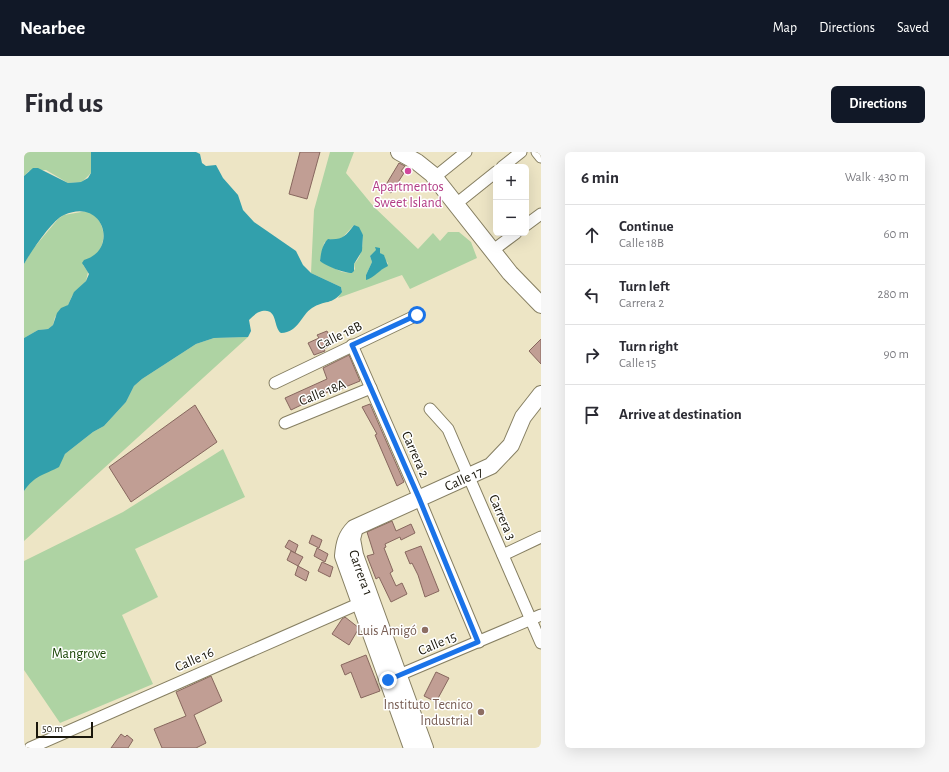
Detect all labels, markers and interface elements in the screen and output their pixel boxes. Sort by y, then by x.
text: Nearbee [20,19,85,38]
text: Map [773,21,797,35]
text: Directions [819,21,875,35]
text: Saved [897,21,929,35]
button: Directions [831,86,925,123]
text: Find us [24,90,103,118]
map controls [493,164,529,236]
button: + [493,164,529,200]
marker: Apartmentos Sweet Island [403,166,413,176]
text: 6 min [581,169,619,186]
text: Walk · 430 m [845,171,909,184]
place label: Apartmentos Sweet Island [372,180,444,210]
button: − [493,200,529,236]
text: Continue [619,219,674,234]
icon: ahead [581,224,603,246]
text: 60 m [883,228,909,241]
text: Calle 18B [619,237,664,250]
text: Turn left [619,279,670,294]
icon: left [581,284,603,306]
text: 280 m [878,288,909,301]
text: Carrera 2 [619,297,664,310]
route start [408,306,426,324]
street label: Calle 18B [315,319,364,353]
text: Turn right [619,339,678,354]
icon: right [581,344,603,366]
text: 90 m [883,348,909,361]
text: Calle 15 [619,357,656,370]
street label: Calle 18A [297,377,348,409]
icon: arrive [581,404,603,426]
text: Arrive at destination [619,407,742,422]
street label: Carrera 2 [399,429,431,479]
street label: Calle 17 [443,465,485,494]
street label: Carrera 3 [486,493,518,542]
street label: Carrera 1 [346,549,375,597]
place label: Luis Amigó [357,624,417,638]
marker: Luis Amigó [420,625,430,635]
street label: Calle 15 [416,630,459,658]
street label: Calle 16 [173,645,216,675]
park label: Mangrove [52,647,106,661]
route end [379,671,397,689]
place label: Instituto Tecnico Industrial [384,698,473,728]
marker: Instituto Tecnico Industrial [476,707,486,717]
scale bar [36,720,93,739]
text: 50 m [42,723,63,734]

